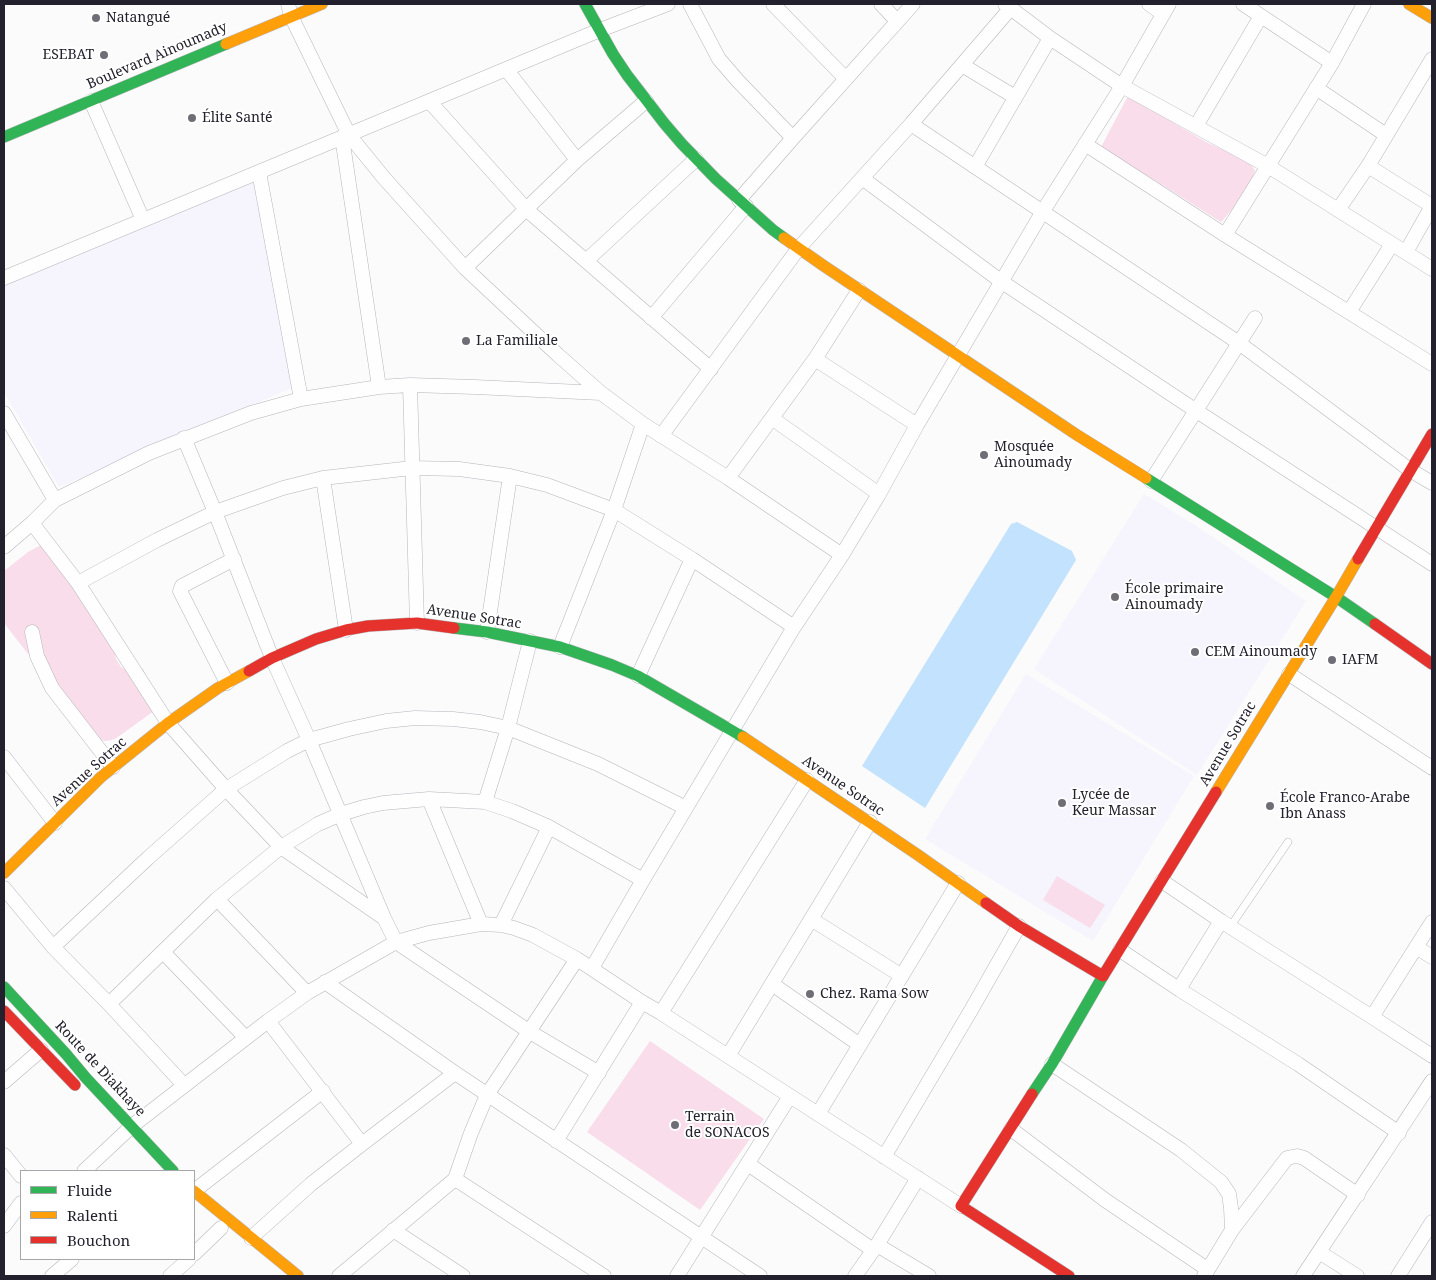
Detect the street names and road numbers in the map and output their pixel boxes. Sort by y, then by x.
street label: Boulevard Ainoumady [84,19,230,93]
street label: Avenue Sotrac [426,601,522,633]
street label: Avenue Sotrac [1196,699,1260,789]
street label: Avenue Sotrac [48,734,130,810]
street label: Avenue Sotrac [799,752,887,820]
street label: Route de Diakhaye [51,1018,149,1120]

